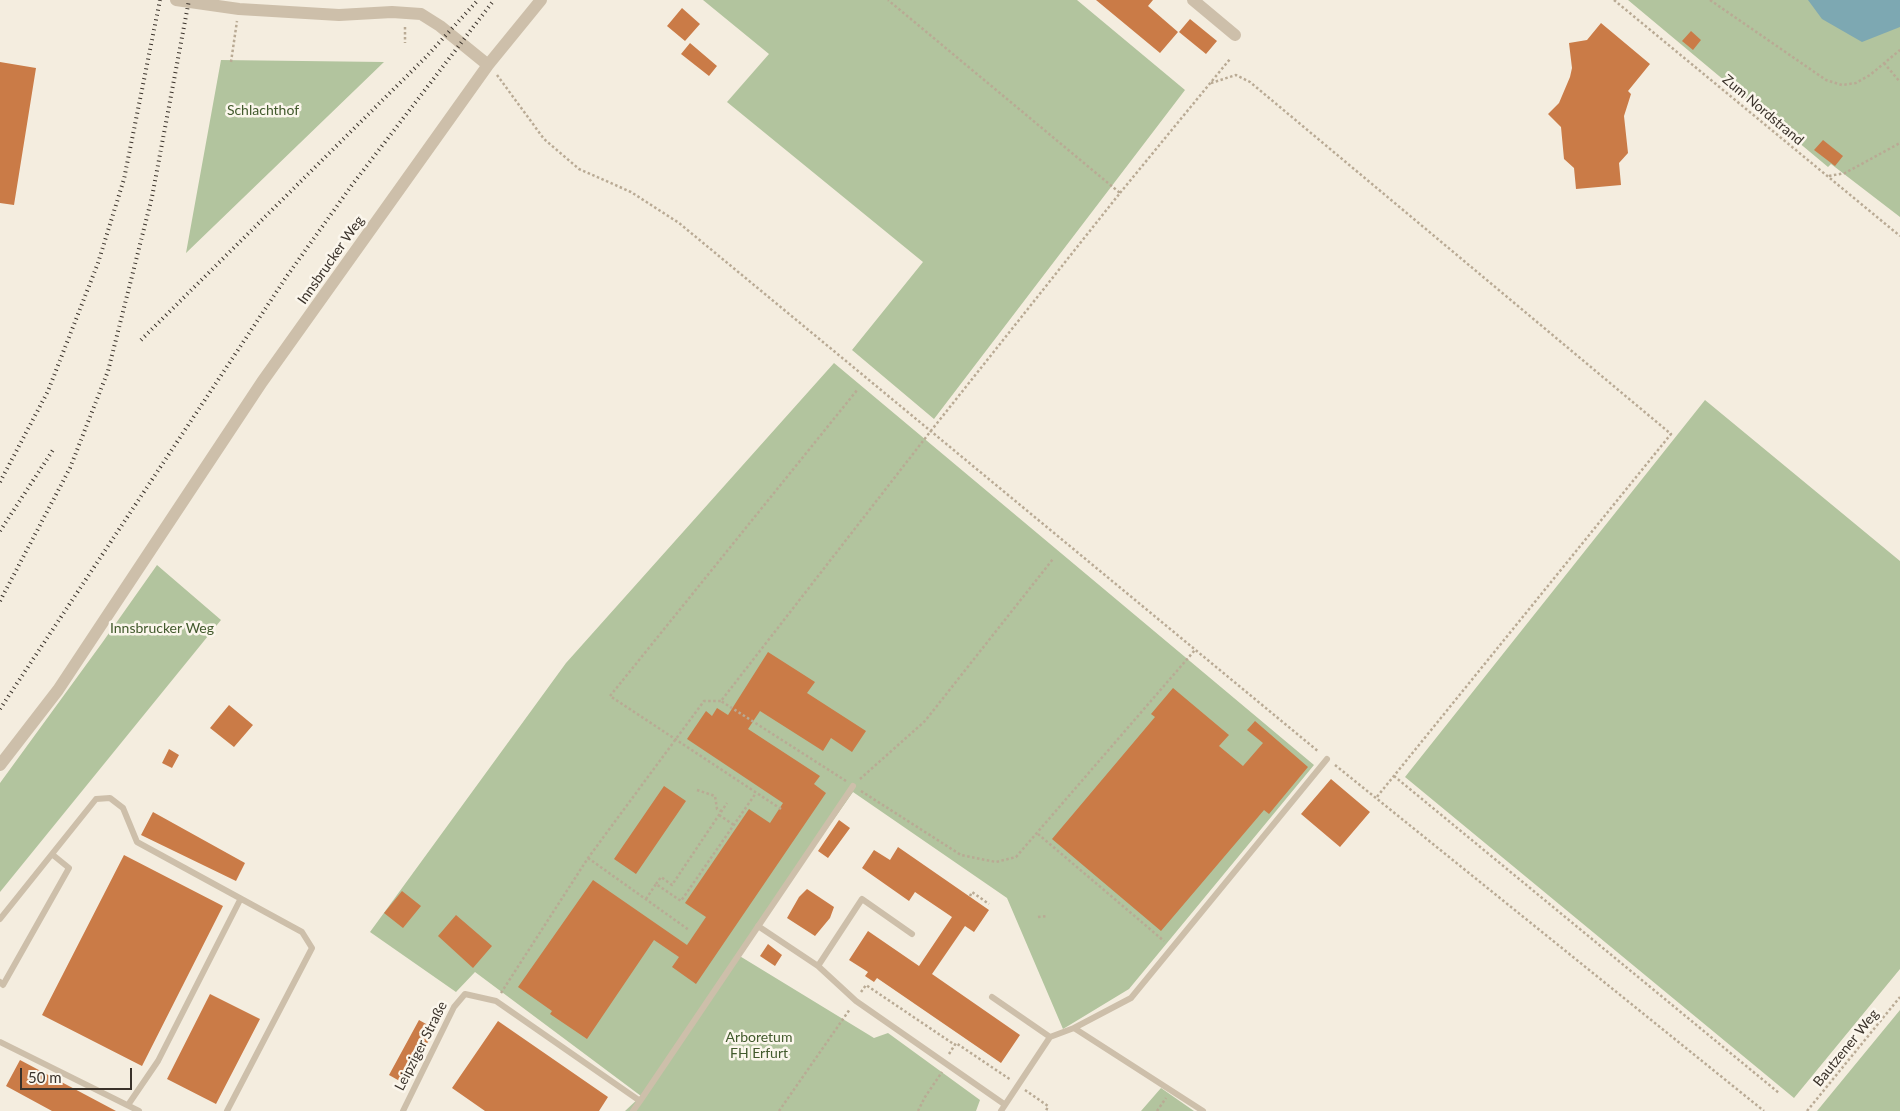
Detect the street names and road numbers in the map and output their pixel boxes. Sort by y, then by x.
street label: Zum Nordstrand [1719,71,1807,149]
street label: Innsbrucker Weg [294,213,368,307]
street label: Leipziger Straße [391,999,451,1093]
street label: Bautzener Weg [1810,1006,1882,1090]

